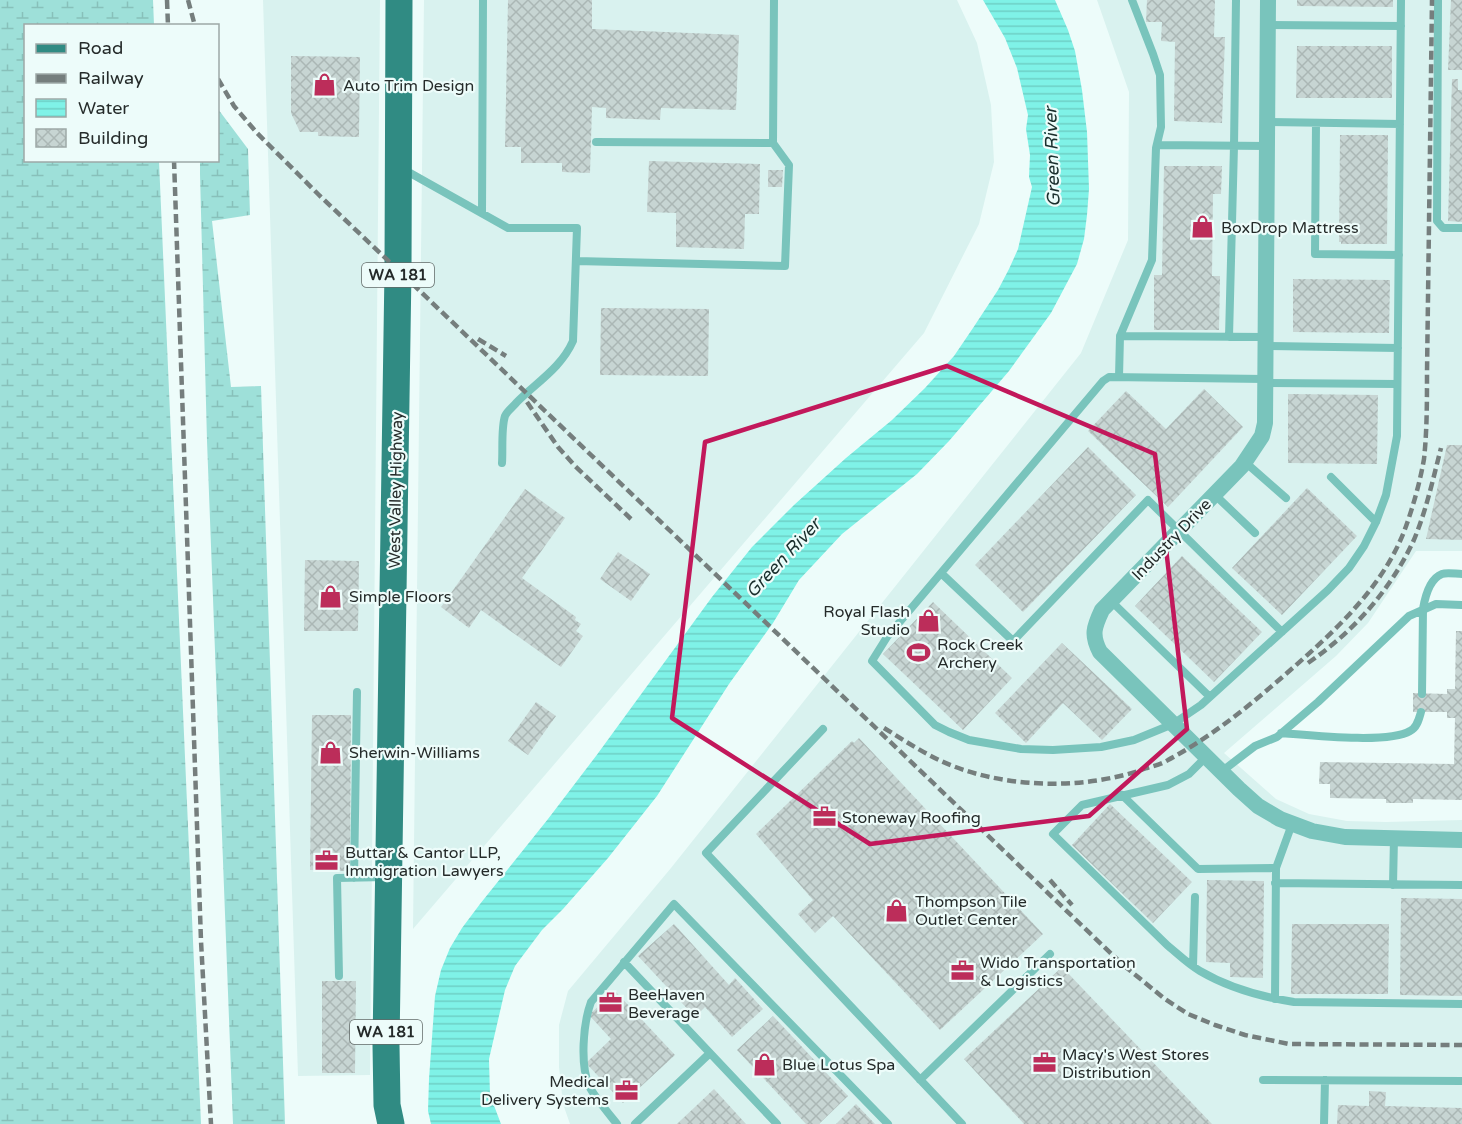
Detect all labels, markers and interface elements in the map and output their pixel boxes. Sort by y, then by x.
legend [24,24,219,162]
text: Road [78,37,123,59]
text: Railway [78,67,144,89]
shop icon: Auto Trim Design [312,72,338,98]
place label: Auto Trim Design [343,76,474,96]
text: Water [78,97,129,119]
water label: Green River [1039,105,1065,207]
text: Building [78,127,148,149]
shop icon: BoxDrop Mattress [1190,214,1216,240]
place label: BoxDrop Mattress [1221,218,1359,238]
road number: WA 181 [362,263,434,287]
street label: West Valley Highway [385,411,407,569]
street label: Industry Drive [1128,495,1216,585]
water label: Green River [741,512,827,602]
shop icon: Simple Floors [318,583,344,609]
place label: Simple Floors [349,587,452,607]
place label: Royal Flash Studio [823,602,910,640]
shop icon: Royal Flash Studio [915,607,941,633]
place label: Rock Creek Archery [937,635,1024,673]
sports icon: Rock Creek Archery [906,640,932,666]
shop icon: Sherwin-Williams [318,739,344,765]
place label: Sherwin-Williams [349,743,480,763]
office icon: Stoneway Roofing [811,804,837,830]
place label: Stoneway Roofing [842,808,981,828]
place label: Buttar & Cantor LLP, Immigration Lawyers [345,843,504,881]
office icon: Buttar & Cantor LLP, Immigration Lawyers [314,848,340,874]
place label: Thompson Tile Outlet Center [915,892,1027,930]
shop icon: Thompson Tile Outlet Center [884,897,910,923]
place label: Wido Transportation & Logistics [980,953,1136,991]
office icon: Wido Transportation & Logistics [949,958,975,984]
place label: BeeHaven Beverage [628,985,705,1023]
office icon: BeeHaven Beverage [597,990,623,1016]
road number: WA 181 [350,1020,422,1044]
place label: Macy's West Stores Distribution [1062,1045,1209,1083]
office icon: Macy's West Stores Distribution [1031,1050,1057,1076]
shop icon: Blue Lotus Spa [751,1051,777,1077]
place label: Blue Lotus Spa [782,1055,895,1075]
place label: Medical Delivery Systems [481,1072,609,1110]
office icon: Medical Delivery Systems [614,1077,640,1103]

